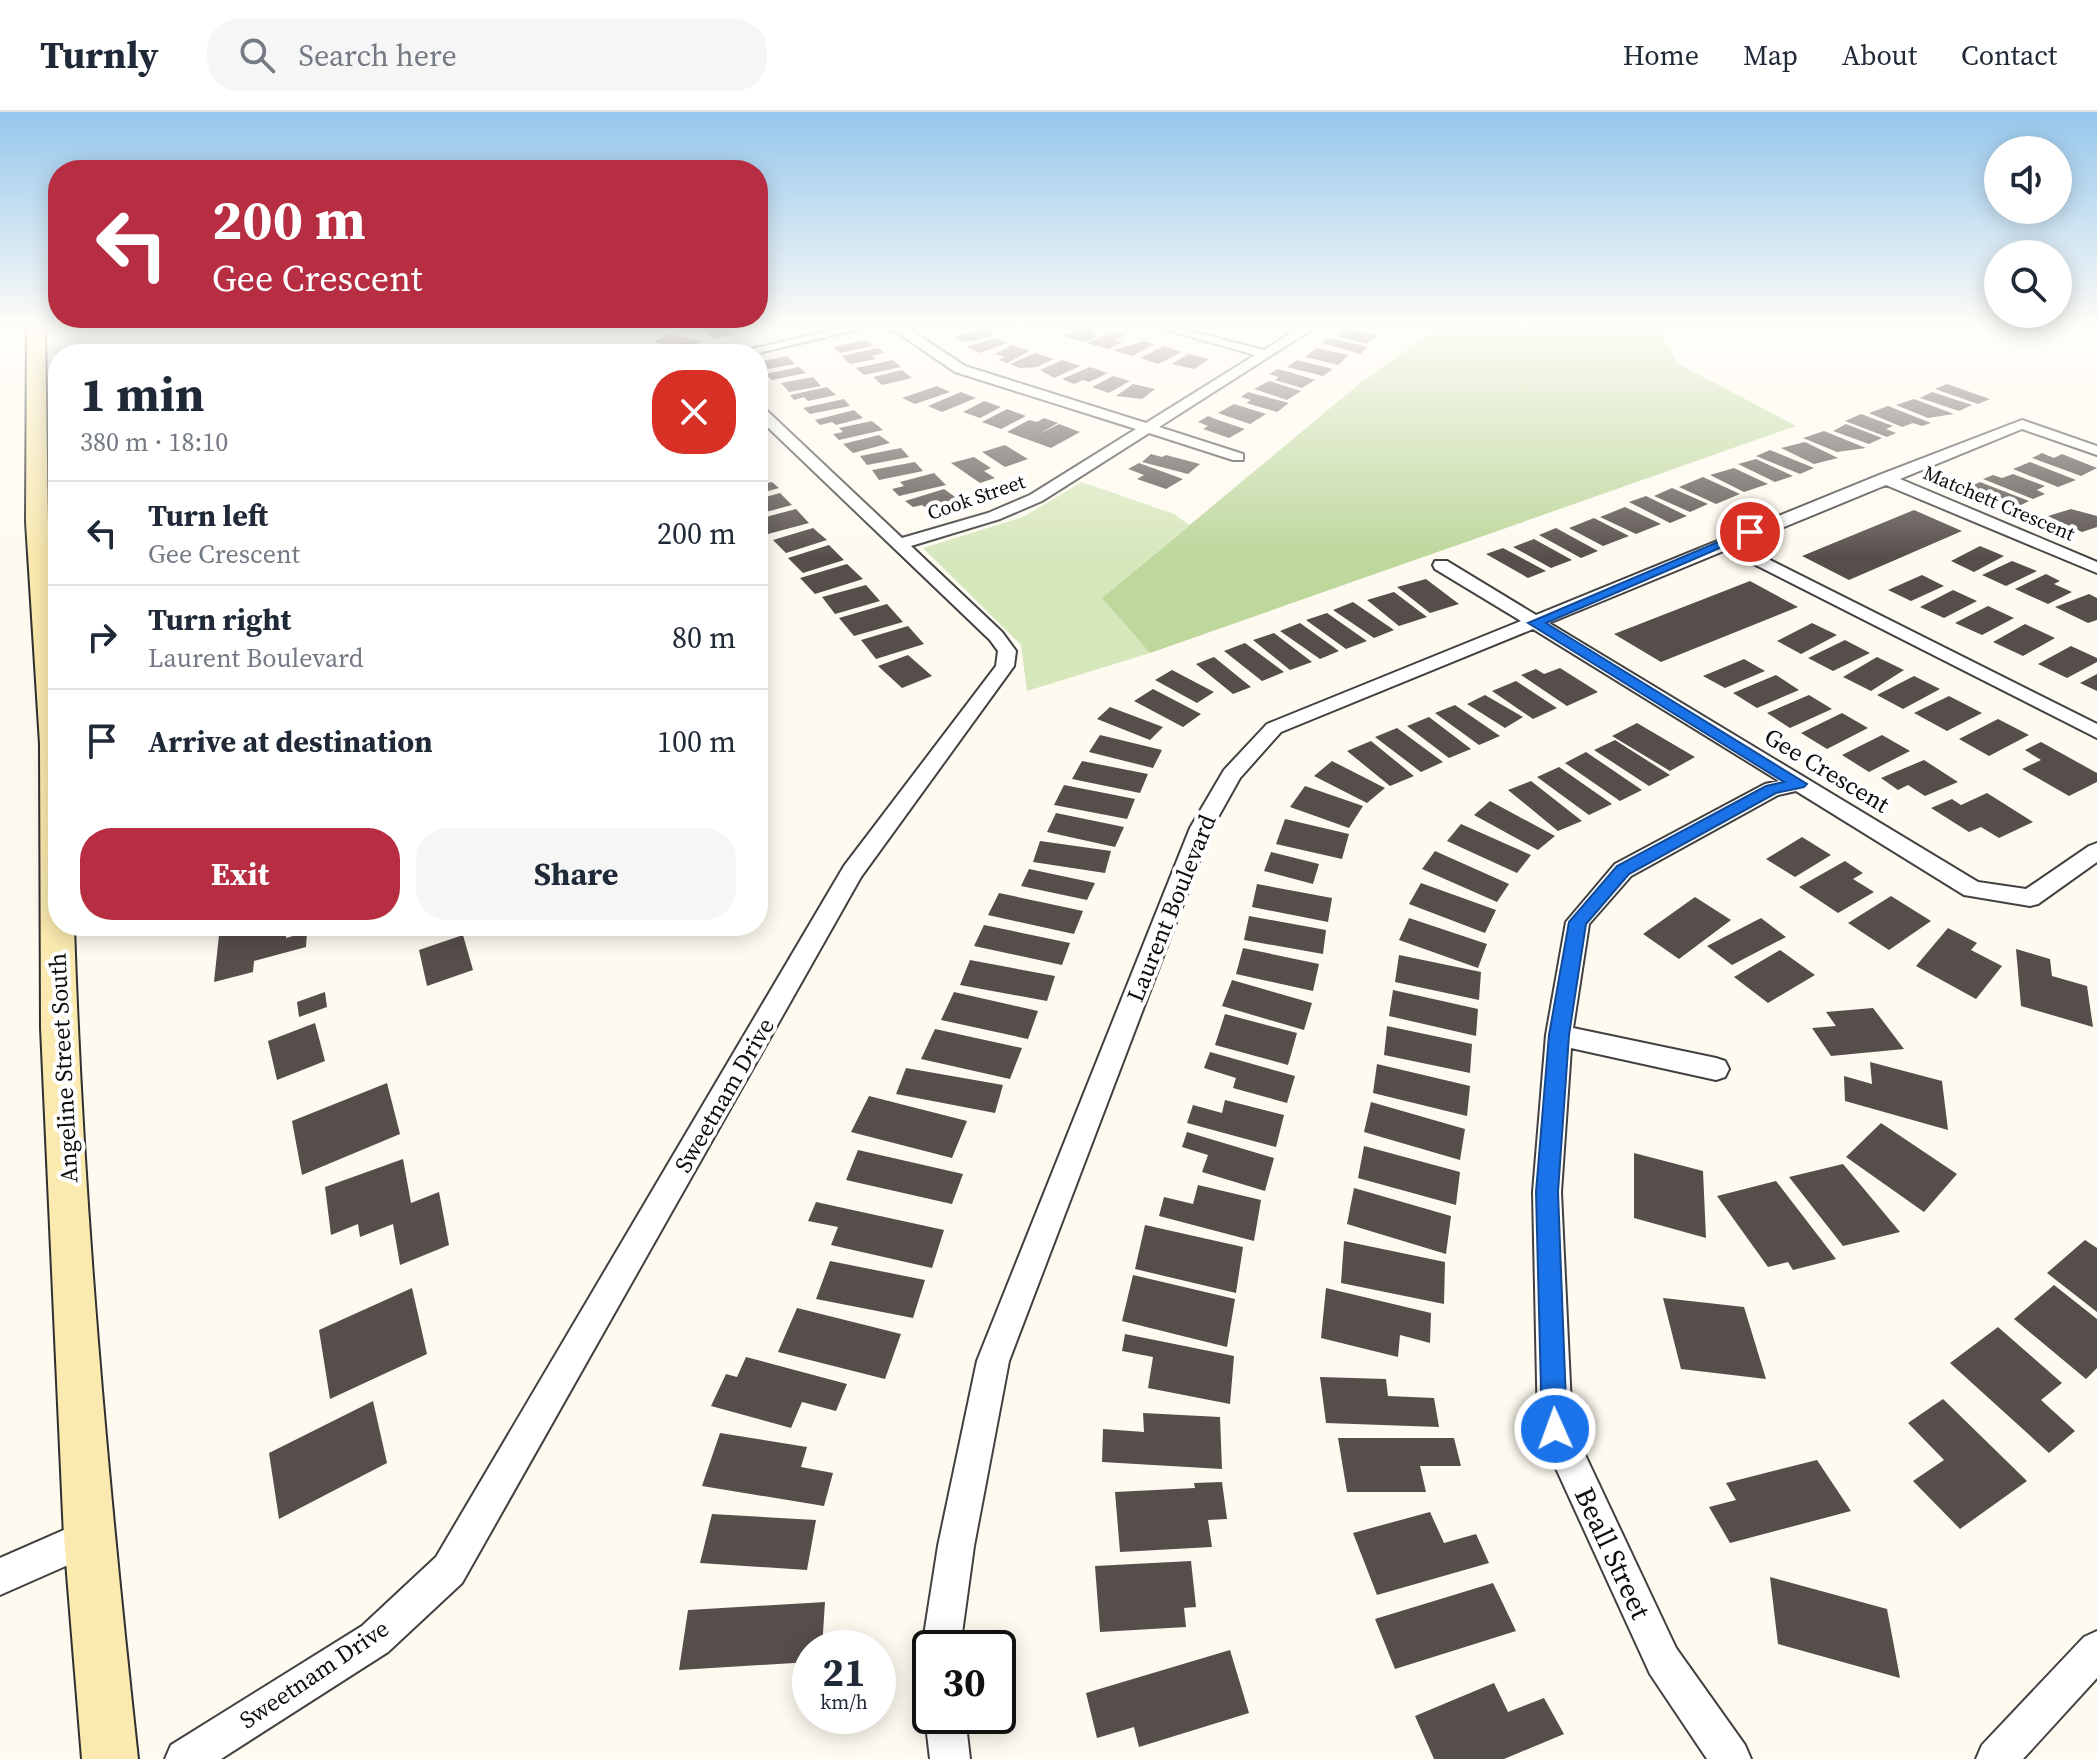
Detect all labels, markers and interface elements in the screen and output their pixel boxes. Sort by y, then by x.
search box [207,19,767,91]
text: Turnly [40,29,159,81]
icon: search [235,33,279,77]
text: Search here [299,35,457,76]
text: Home [1623,36,1699,74]
text: Map [1743,36,1798,74]
text: About [1842,36,1917,74]
text: Contact [1961,36,2057,74]
map controls [1984,136,2072,328]
button: sound [1984,136,2072,224]
text: 200 m [212,181,366,258]
icon: left [80,192,184,296]
button: search [1984,240,2072,328]
text: Gee Crescent [212,254,423,303]
text: 1 min [80,361,205,427]
button: close [652,370,736,454]
text: 380 m · 18:10 [80,424,228,460]
street label: Matchett Crescent [1919,458,2080,548]
street label: Cook Street [923,467,1029,527]
text: Turn left [148,495,268,536]
pin [1716,498,1784,566]
icon: arrive [1728,510,1772,554]
icon: left [80,511,124,555]
text: 200 m [657,513,736,554]
text: Gee Crescent [148,536,300,572]
text: Turn right [148,599,291,640]
icon: right [80,615,124,659]
text: 80 m [672,617,736,658]
text: Laurent Boulevard [148,640,364,676]
icon: arrive [80,719,124,763]
street label: Gee Crescent [1758,720,1896,820]
text: Arrive at destination [148,721,433,762]
text: 100 m [657,721,736,762]
street label: Laurent Boulevard [1118,809,1224,1006]
button: Exit [80,828,400,920]
button: Share [416,828,736,920]
street label: Angeline Street South [40,952,86,1184]
street label: Sweetnam Drive [666,1012,782,1178]
position arrow [1513,1387,1597,1471]
street label: Beall Street [1566,1481,1660,1626]
street label: Sweetnam Drive [233,1612,395,1736]
speed limit sign: 30 [912,1630,1016,1734]
text: 21 [822,1645,866,1699]
text: km/h [820,1688,868,1716]

